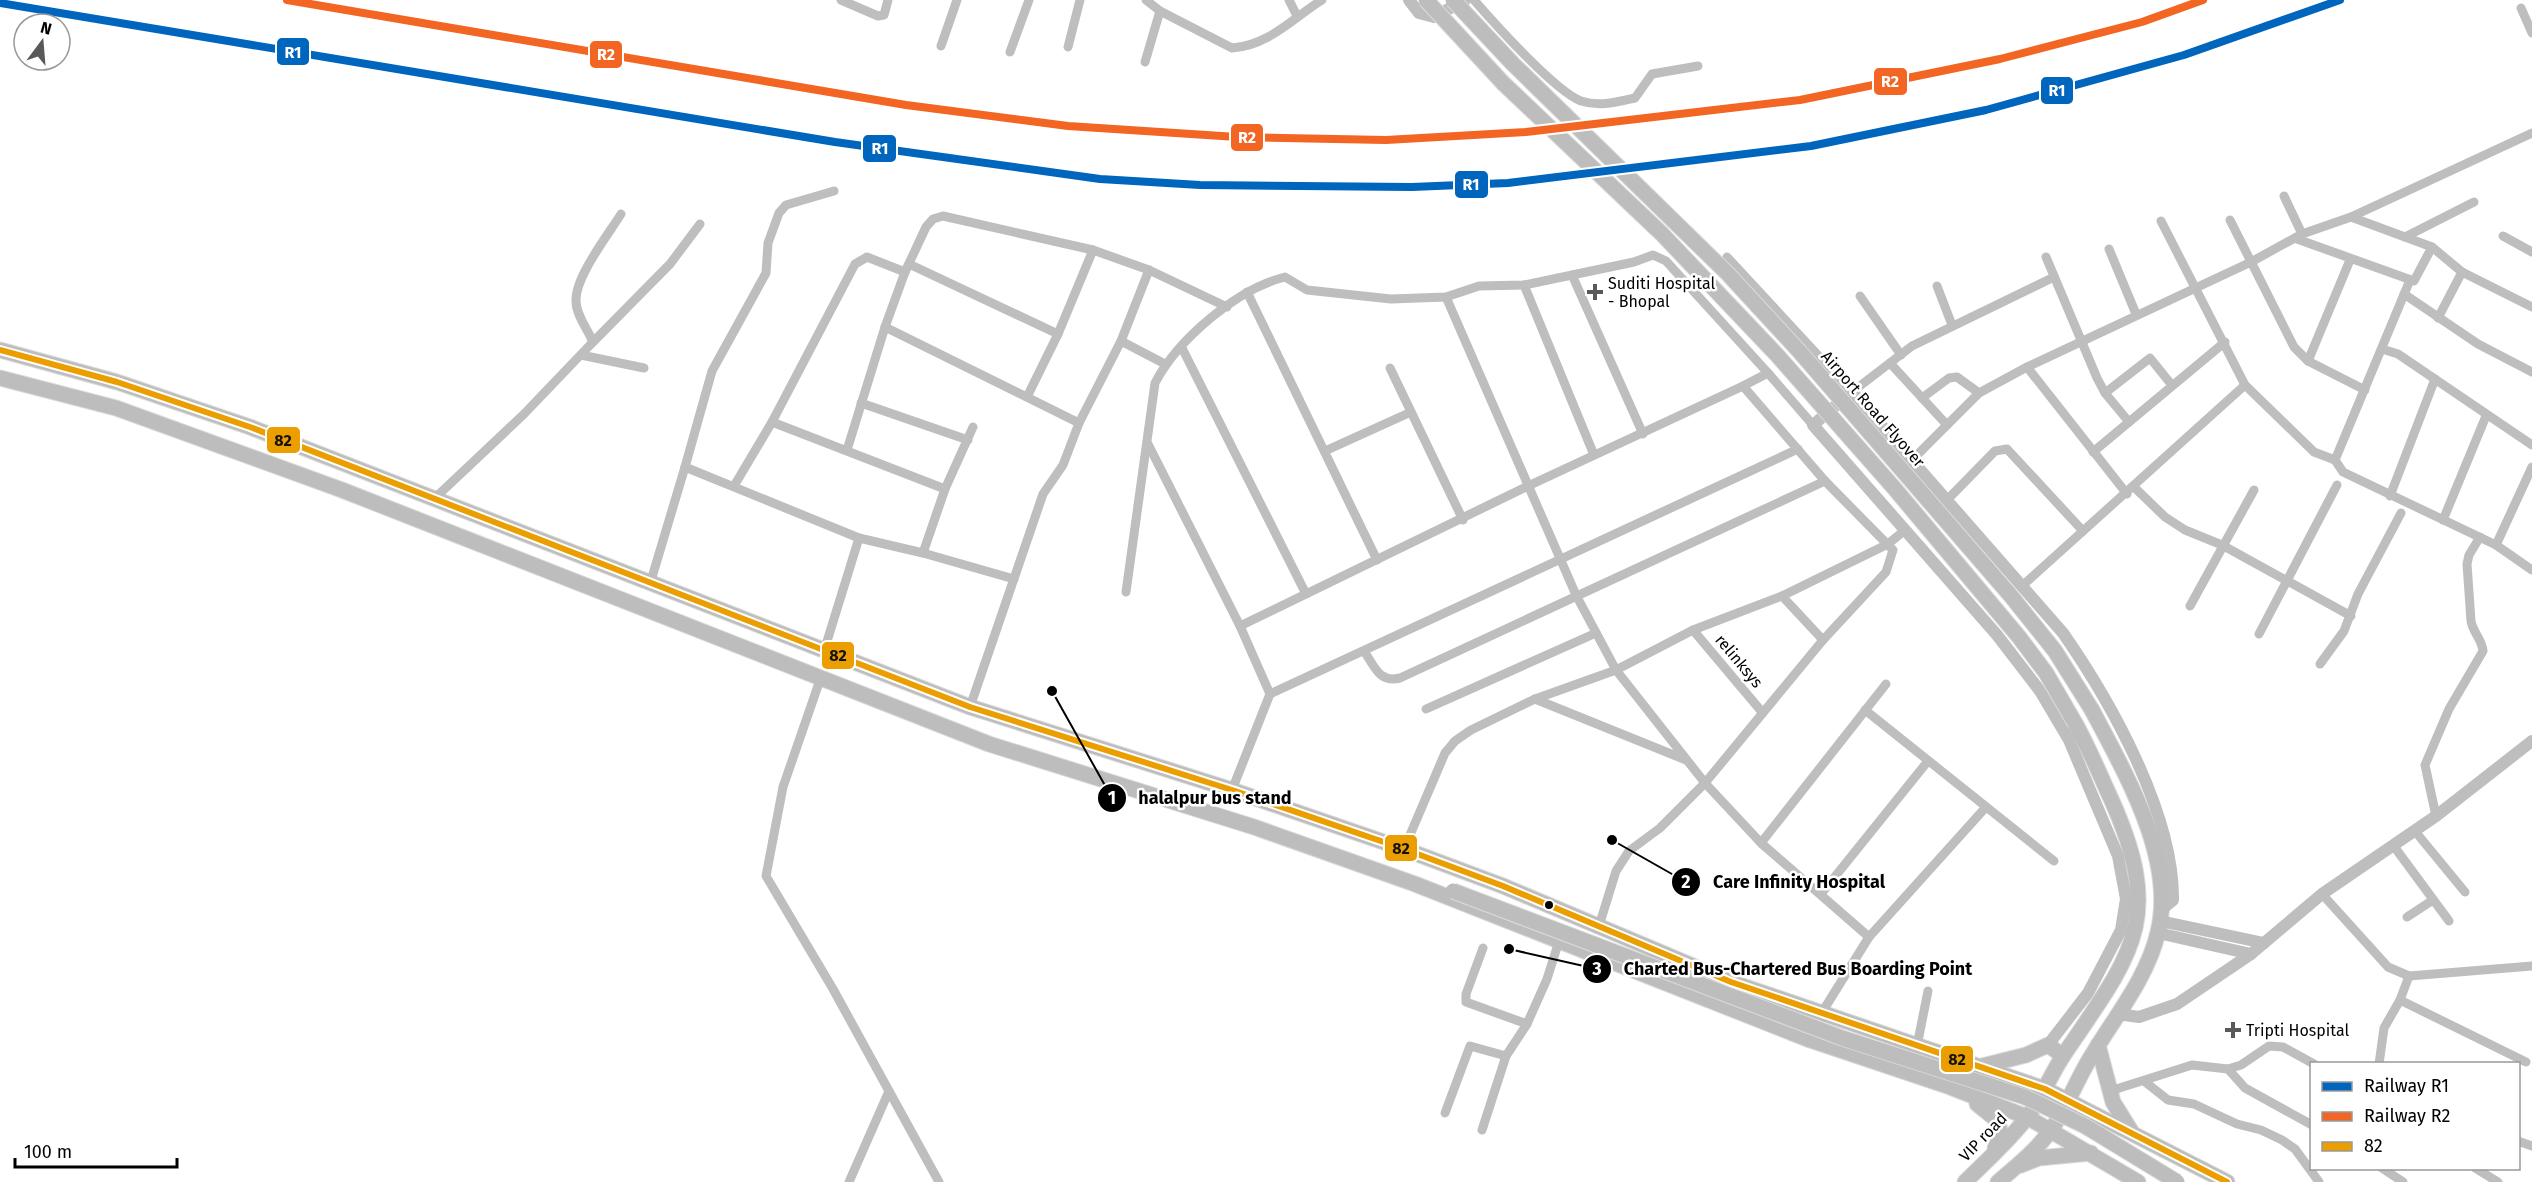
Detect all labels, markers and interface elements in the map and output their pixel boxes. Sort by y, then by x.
north arrow [12,12,72,72]
text: N [38,17,54,39]
line badge: R1 [276,37,310,66]
line badge: R2 [589,40,623,69]
text: R1 [284,43,302,62]
text: R2 [597,45,615,64]
line badge: R2 [1873,67,1908,96]
text: R2 [1881,72,1899,91]
line badge: R1 [2040,76,2074,105]
text: R1 [2048,81,2066,100]
line badge: R2 [1230,123,1264,152]
text: R2 [1238,128,1256,147]
line badge: R1 [862,134,897,163]
text: R1 [871,139,889,158]
line badge: R1 [1454,170,1489,199]
text: R1 [1462,175,1480,194]
place label: Suditi Hospital - Bhopal [1608,274,1716,311]
marker: Suditi Hospital - Bhopal [1586,283,1604,301]
street label: Airport Road Flyover [1817,347,1929,472]
line badge: 82 [266,426,301,454]
text: 82 [274,431,292,450]
street label: relinksys [1711,631,1767,691]
line badge: 82 [821,641,855,670]
text: 82 [829,646,847,665]
callout: halalpur bus stand [1097,780,1304,816]
text: 1 [1108,787,1116,809]
text: halalpur bus stand [1138,787,1292,809]
line badge: 82 [1384,834,1418,862]
text: 82 [1392,839,1410,858]
callout: Care Infinity Hospital [1671,864,1897,900]
text: 2 [1681,871,1691,893]
text: Care Infinity Hospital [1713,871,1886,893]
unlabelled marker [1543,899,1555,911]
callout: Charted Bus-Chartered Bus Boarding Point [1582,951,1984,987]
text: 3 [1591,958,1602,980]
text: Charted Bus-Chartered Bus Boarding Point [1624,958,1973,980]
marker: Tripti Hospital [2224,1021,2242,1039]
place label: Tripti Hospital [2246,1021,2349,1040]
line badge: 82 [1940,1045,1974,1073]
text: 82 [1948,1050,1966,1069]
legend [2310,1062,2520,1170]
text: Railway R1 [2364,1075,2449,1097]
text: Railway R2 [2364,1105,2451,1127]
street label: VIP road [1955,1109,2011,1165]
scale bar [15,1131,177,1169]
text: 82 [2364,1135,2383,1157]
text: 100 m [24,1141,72,1163]

